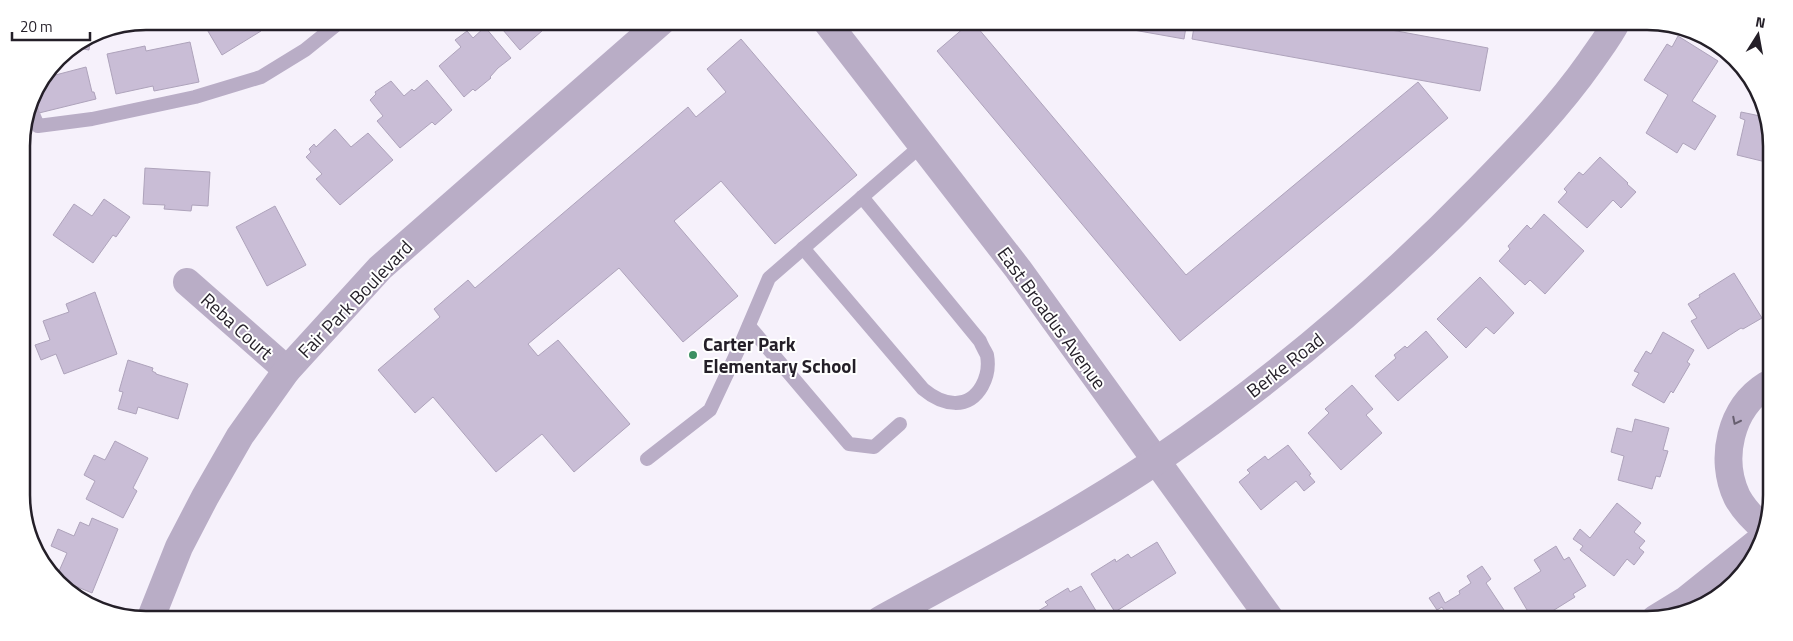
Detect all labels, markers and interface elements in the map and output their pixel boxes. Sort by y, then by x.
scale bar [12,10,90,42]
north arrow [1733,10,1783,60]
text: N [1754,11,1767,33]
text: 20 m [20,15,53,38]
street label: Fair Park Boulevard [290,233,419,364]
street label: East Broadus Avenue [991,240,1114,395]
street label: Reba Court [195,285,280,366]
street label: Berke Road [1240,325,1330,404]
place label: Carter Park Elementary School [703,329,857,380]
marker: Carter Park Elementary School [687,349,699,361]
one-way arrow [1732,416,1742,425]

